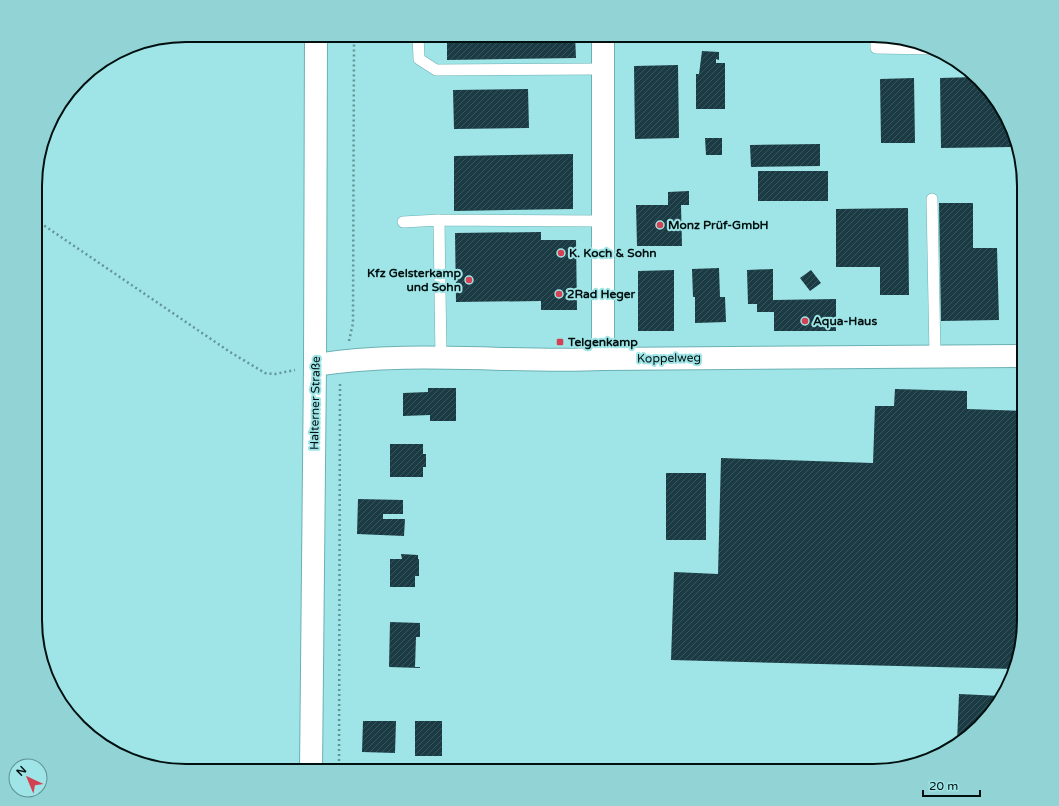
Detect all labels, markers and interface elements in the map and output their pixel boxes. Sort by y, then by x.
place label: Monz Prüf-GmbH [668,218,769,232]
marker: Monz Prüf-GmbH [655,220,665,230]
place label: K. Koch & Sohn [569,246,657,260]
marker: K. Koch & Sohn [556,248,566,258]
place label: Kfz Gelsterkamp und Sohn [367,266,461,294]
marker: Kfz Gelsterkamp und Sohn [464,275,474,285]
place label: 2Rad Heger [567,287,636,302]
marker: 2Rad Heger [554,289,564,299]
place label: Aqua-Haus [813,314,877,329]
marker: Aqua-Haus [800,316,810,326]
place label: Telgenkamp [567,335,638,350]
marker: Telgenkamp [555,337,565,347]
street label: Koppelweg [637,350,701,366]
street label: Halterner Straße [307,356,323,450]
north arrow [8,758,48,798]
text: N [14,763,29,779]
scale bar [923,772,980,798]
text: 20 m [929,779,958,793]

